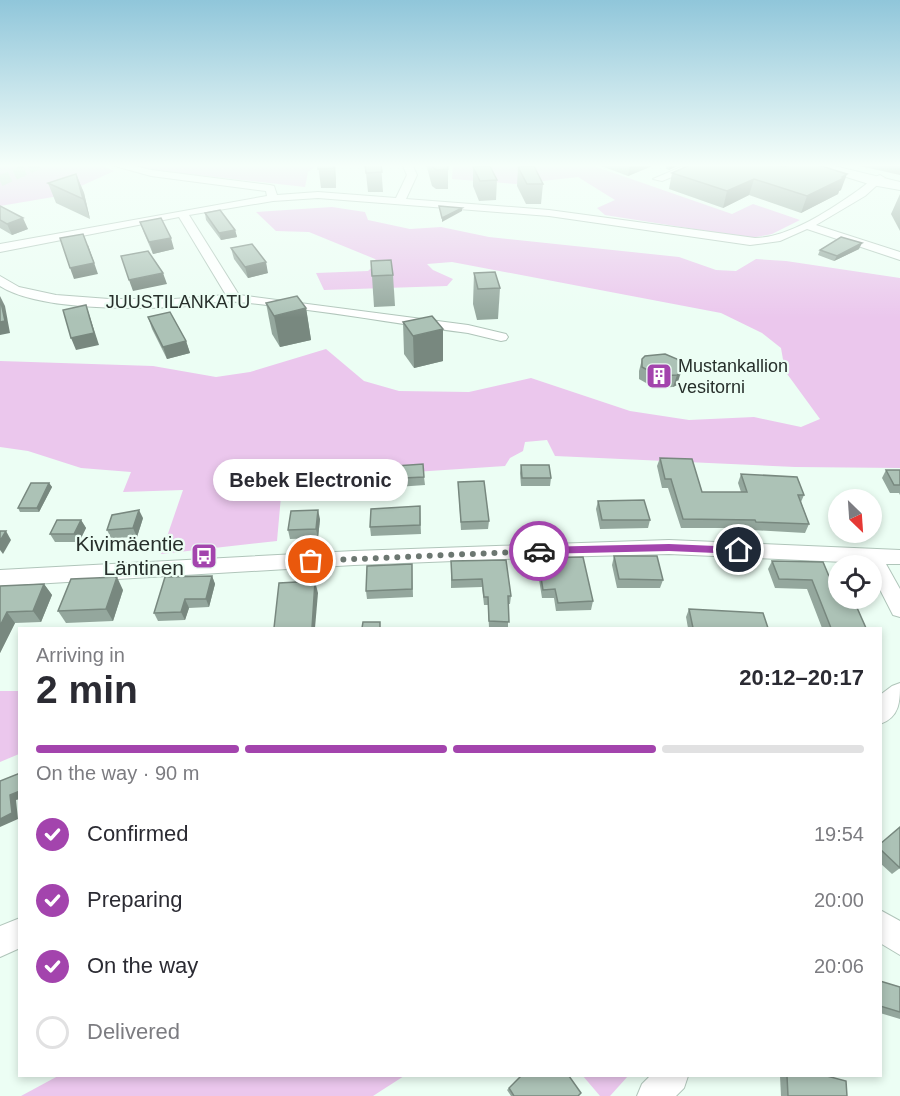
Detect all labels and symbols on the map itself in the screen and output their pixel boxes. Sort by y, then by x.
street label: JUUSTILANKATU [106,292,250,312]
place label: Mustankallion vesitorni [678,356,788,397]
building icon: Mustankallion vesitorni [644,361,674,391]
callout: Bebek Electronic [214,459,409,501]
north arrow [828,489,882,543]
courier [509,521,569,581]
pin [713,524,764,575]
place label: Kivimäentie Läntinen [75,532,184,579]
pin [285,535,336,586]
bus stop icon: Kivimäentie Läntinen [189,541,219,571]

